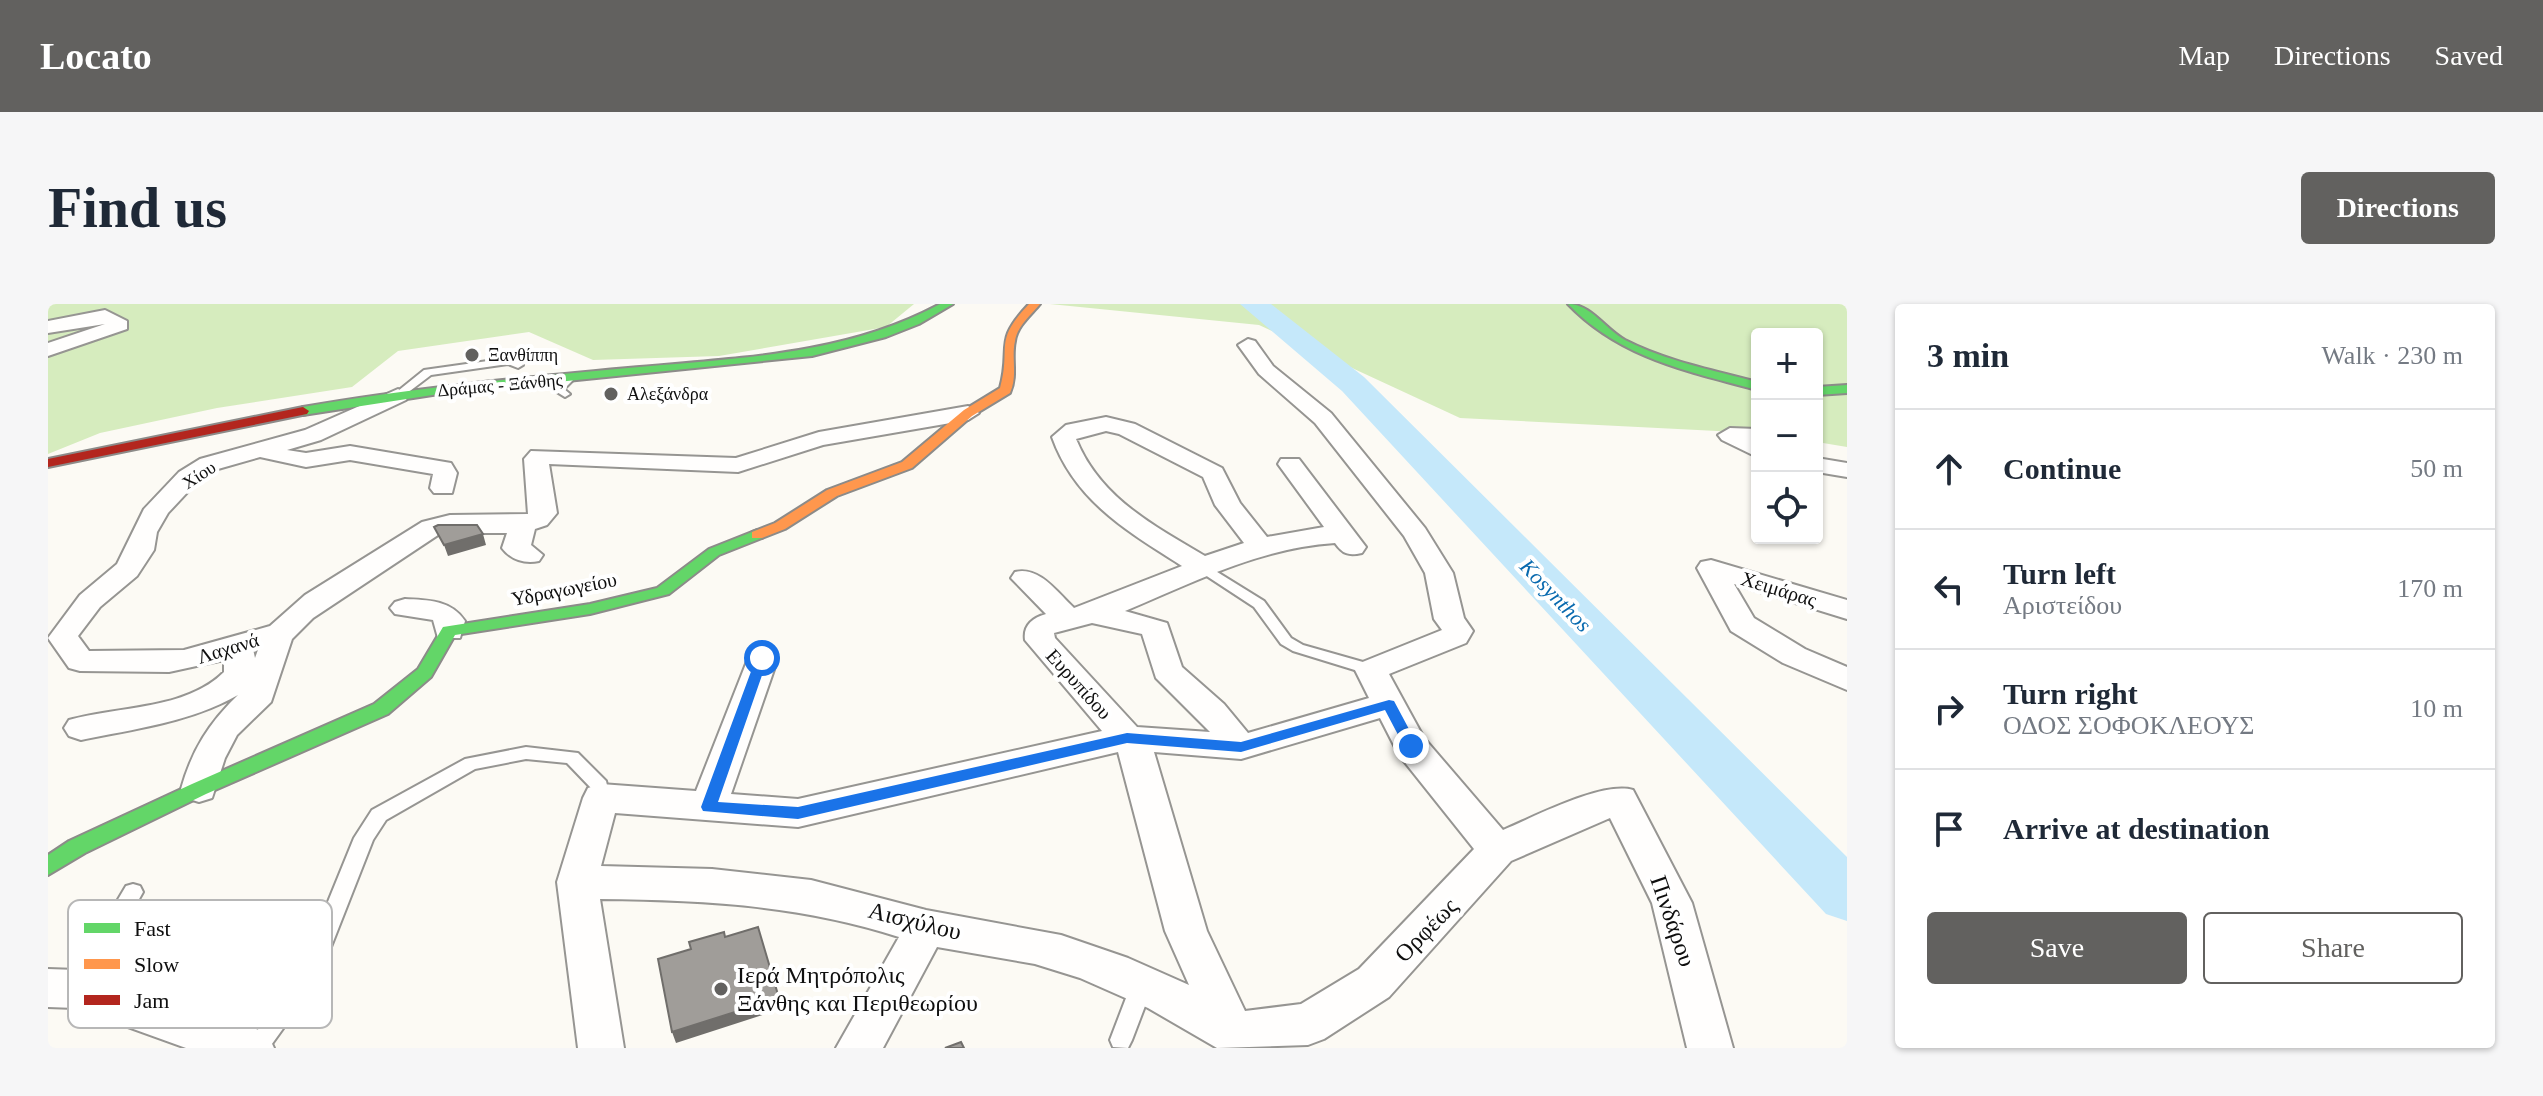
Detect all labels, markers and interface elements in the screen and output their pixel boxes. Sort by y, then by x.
text: Locato [40,35,152,77]
text: Map [2179,40,2230,71]
text: Directions [2274,40,2391,71]
text: Saved [2435,40,2503,71]
button: Directions [2301,172,2495,244]
text: Find us [48,177,227,239]
map controls [1751,328,1823,544]
button: + [1751,328,1823,400]
text: 3 min [1927,337,2009,374]
text: Walk · 230 m [2321,341,2463,370]
place label: Ξανθίππη [488,345,558,365]
marker: Ξανθίππη [463,346,481,364]
street label: Δράμας - Ξάνθης [437,370,563,400]
place label: Αλεξάνδρα [627,384,709,404]
marker: Αλεξάνδρα [602,385,620,403]
button: − [1751,400,1823,472]
icon: ahead [1927,447,1971,491]
text: Continue [2003,452,2121,485]
text: 50 m [2410,454,2463,483]
street label: Χίου [179,457,220,493]
button: locate [1751,472,1823,544]
water label: Kosynthos [1514,553,1596,637]
text: Turn left [2003,557,2116,590]
street label: Χειμάρας [1738,567,1819,612]
icon: left [1927,567,1971,611]
street label: Υδραγωγείου [509,568,619,611]
text: 170 m [2397,574,2463,603]
text: Αριστείδου [2003,591,2122,620]
street label: Λαχανά [194,628,262,669]
route start [744,640,780,676]
street label: Ευρυπίδου [1041,644,1116,724]
text: Turn right [2003,677,2138,710]
icon: right [1927,687,1971,731]
text: 10 m [2410,694,2463,723]
text: ΟΔΟΣ ΣΟΦΟΚΛΕΟΥΣ [2003,711,2254,740]
route end [1393,728,1429,764]
icon: arrive [1927,807,1971,851]
text: Arrive at destination [2003,812,2270,845]
street label: Πινδάρου [1645,872,1701,970]
street label: Ορφέως [1389,892,1463,967]
street label: Αισχύλου [866,897,964,945]
legend [68,900,332,1028]
button: Save [1927,912,2187,984]
button: Share [2203,912,2463,984]
text: Fast [134,916,171,941]
text: Slow [134,952,179,977]
place label: Ιερά Μητρόπολις Ξάνθης και Περιθεωρίου [737,962,978,1016]
marker: Ιερά Μητρόπολις Ξάνθης και Περιθεωρίου [712,980,730,998]
text: Jam [134,988,169,1013]

